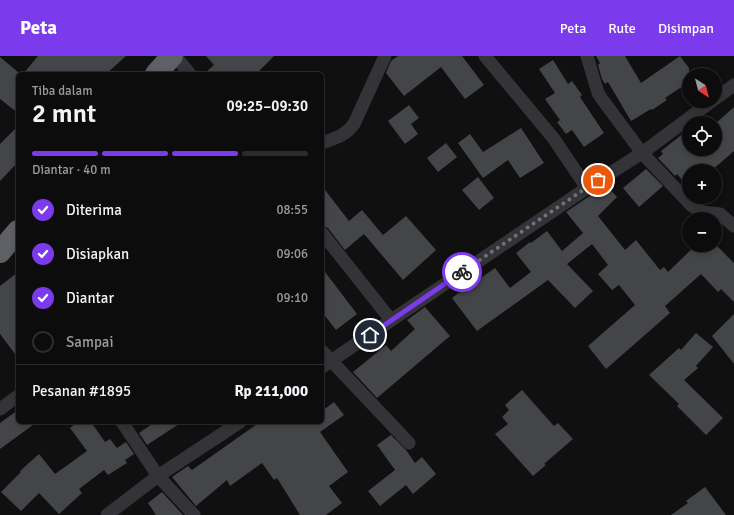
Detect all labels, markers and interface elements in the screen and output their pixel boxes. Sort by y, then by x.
text: Peta [20,16,57,40]
text: Peta [560,20,586,37]
text: Rute [608,20,636,37]
text: Disimpan [658,20,714,37]
north arrow [682,68,722,108]
map controls [682,68,722,252]
text: Tiba dalam [32,83,93,99]
text: 09:25–09:30 [227,97,308,115]
text: 2 mnt [32,98,96,130]
button: locate [682,116,722,156]
text: Diantar · 40 m [32,162,111,178]
pin [581,163,615,197]
button: + [682,164,722,204]
icon: bag [587,169,609,191]
icon: check [32,199,54,221]
text: Diterima [66,201,122,219]
text: 08:55 [276,202,308,218]
button: − [682,212,722,252]
icon: check [32,243,54,265]
text: Disiapkan [66,245,129,263]
text: 09:06 [276,246,308,262]
courier [442,252,482,292]
icon: bike [451,261,473,283]
icon: check [32,287,54,309]
text: Diantar [66,289,114,307]
text: 09:10 [276,290,308,306]
pin [353,318,387,352]
icon: home [359,324,381,346]
text: Sampai [66,333,114,351]
text: Pesanan #1895 [32,382,131,400]
text: Rp 211,000 [234,382,308,400]

